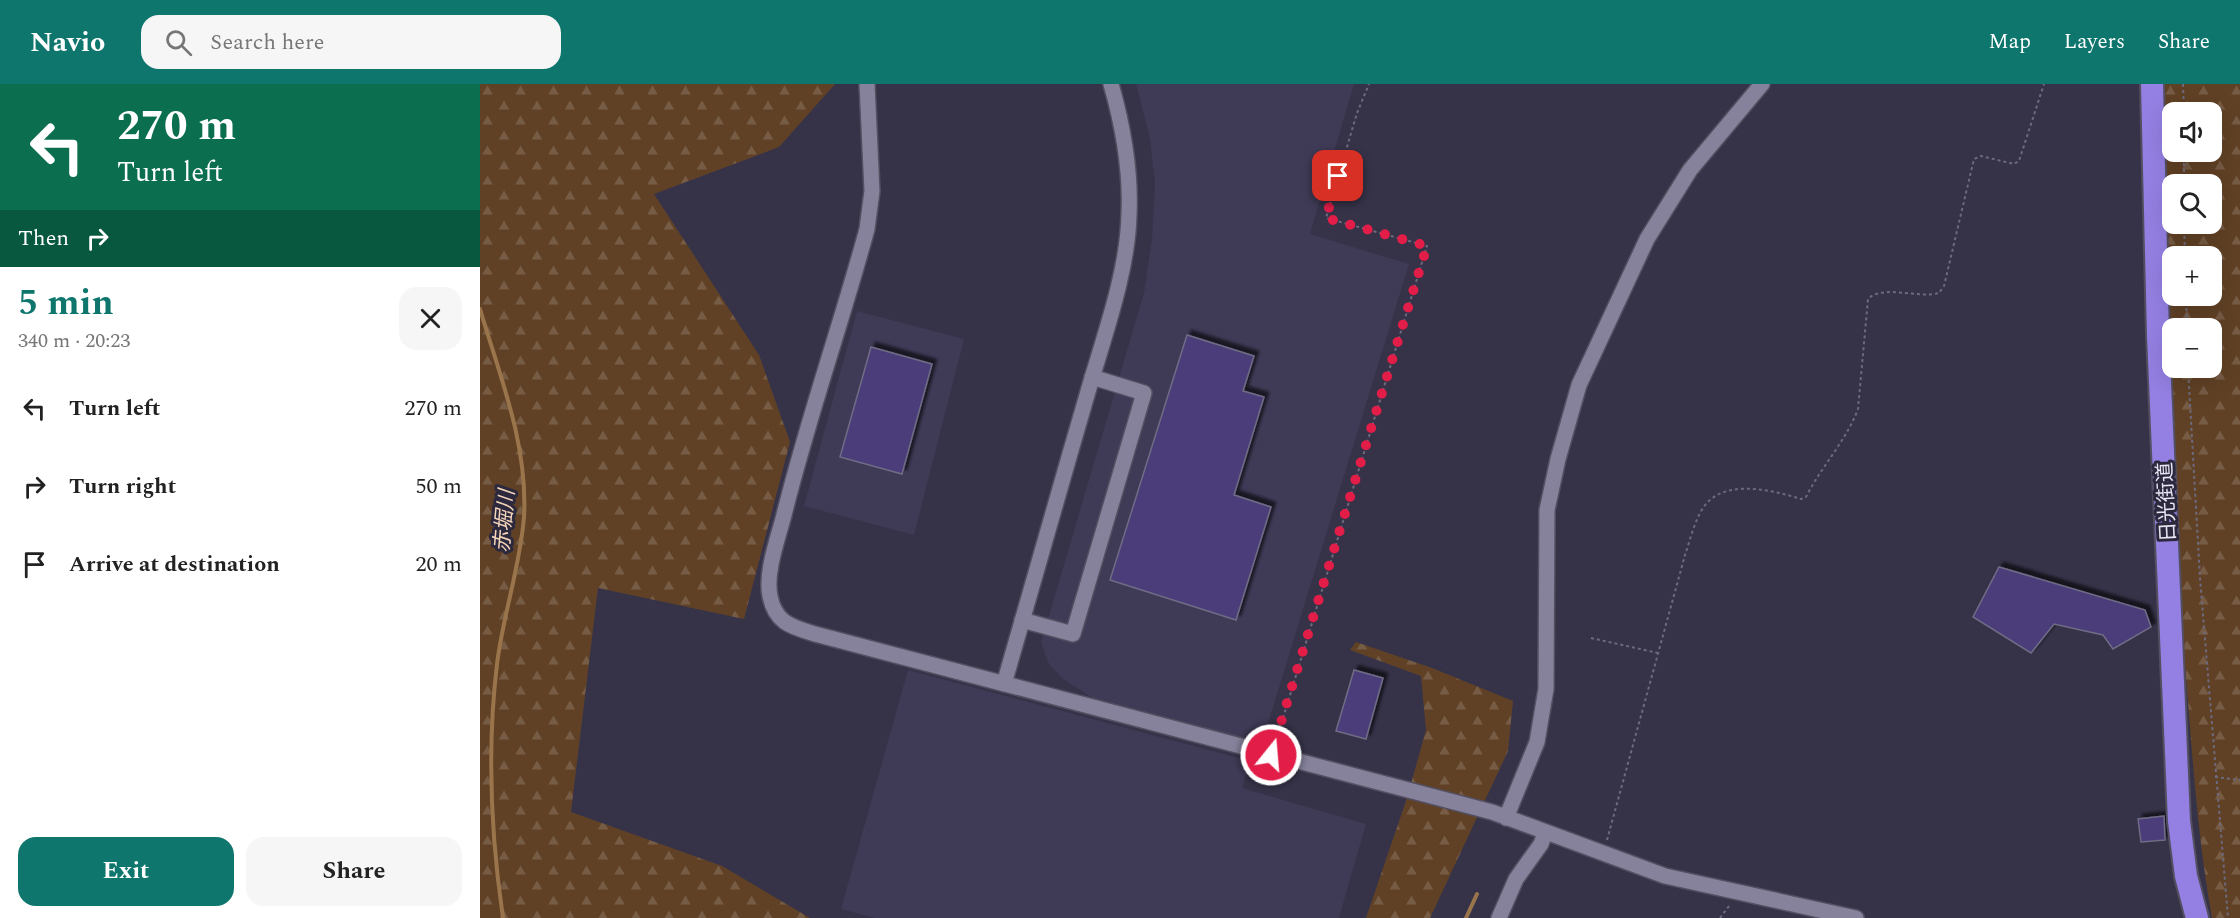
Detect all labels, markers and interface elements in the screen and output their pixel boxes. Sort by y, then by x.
search box [141,15,561,69]
text: Navio [30,21,105,64]
icon: search [162,26,195,59]
text: Search here [210,26,324,59]
text: Map [1989,26,2031,58]
text: Layers [2064,26,2125,58]
text: Share [2158,26,2210,58]
text: 270 m [117,95,236,158]
map controls [2162,102,2222,378]
button: sound [2162,102,2222,162]
icon: left [18,108,96,186]
pin [1312,150,1363,201]
text: Turn left [117,152,223,194]
icon: arrive [1321,159,1354,192]
button: search [2162,174,2222,234]
text: Then [18,222,69,255]
icon: right [81,222,114,255]
button: + [2162,246,2222,306]
text: 5 min [18,276,114,331]
button: close [399,287,462,350]
button: − [2162,318,2222,378]
text: 340 m · 20:23 [18,326,130,356]
icon: left [18,392,51,425]
text: Turn left [69,392,161,425]
text: 270 m [405,392,462,425]
street label: 日光街道 [2150,461,2184,543]
icon: right [18,470,51,503]
text: Turn right [69,470,176,503]
text: 50 m [416,470,462,503]
water label: 赤堀川 [486,486,524,554]
icon: arrive [18,548,51,581]
text: Arrive at destination [69,548,280,581]
text: 20 m [416,548,462,581]
position arrow [1239,723,1303,787]
button: Exit [18,837,234,906]
button: Share [246,837,462,906]

